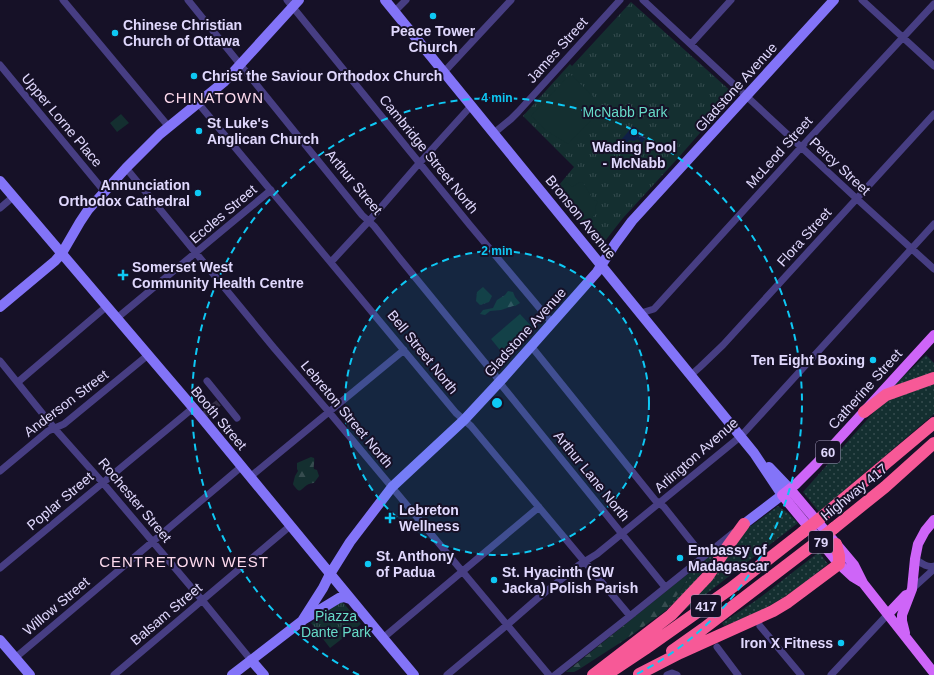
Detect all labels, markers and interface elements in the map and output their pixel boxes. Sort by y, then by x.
marker: Peace Tower Church [428,11,438,21]
street label: James Street [523,14,591,86]
place label: Chinese Christian Church of Ottawa [123,17,242,49]
place label: Peace Tower Church [391,23,476,55]
marker: Chinese Christian Church of Ottawa [110,28,120,38]
street label: Gladstone Avenue [692,39,780,135]
place label: Christ the Saviour Orthodox Church [202,68,442,84]
street label: Upper Lorne Place [18,70,106,170]
marker: Christ the Saviour Orthodox Church [189,71,199,81]
district label: CHINATOWN [164,89,264,106]
text: 4 min [481,91,513,105]
street label: Cambridge Street North [376,92,482,216]
park label: McNabb Park [583,104,668,120]
street label: McLeod Street [743,113,815,191]
place label: St Luke's Anglican Church [207,115,319,147]
marker: St Luke's Anglican Church [194,126,204,136]
marker: Wading Pool - McNabb [629,127,639,137]
street label: Percy Street [806,134,874,198]
place label: Wading Pool - McNabb [592,139,676,171]
street label: Arthur Street [322,146,386,218]
street label: Bronson Avenue [543,172,620,262]
place label: Annunciation Orthodox Cathedral [59,177,190,209]
street label: Eccles Street [186,181,260,247]
marker: Annunciation Orthodox Cathedral [193,188,203,198]
street label: Flora Street [774,204,834,270]
text: 2 min [481,244,513,258]
place label: Somerset West Community Health Centre [132,259,304,291]
marker: Somerset West Community Health Centre [117,269,129,281]
street label: Gladstone Avenue [481,284,569,380]
street label: Bell Street North [384,307,462,397]
street label: Catherine Street [825,346,905,432]
place label: Ten Eight Boxing [751,352,865,368]
marker: Ten Eight Boxing [868,355,878,365]
street label: Lebreton Street North [298,357,396,471]
street label: Anderson Street [21,366,111,440]
street label: Booth Street [188,383,250,453]
centre of rings [490,396,504,410]
street label: Arlington Avenue [651,414,741,496]
street label: Arthur Lane North [551,428,633,524]
road number: 60 [816,441,840,463]
street label: Rochester Street [95,455,175,545]
street label: Highway 417 [818,460,891,524]
street label: Poplar Street [24,469,97,533]
place label: Lebreton Wellness [399,502,460,534]
marker: Lebreton Wellness [384,512,396,524]
road number: 79 [809,531,833,553]
place label: Embassy of Madagascar [688,542,769,574]
place label: St. Anthony of Padua [376,548,454,580]
district label: CENTRETOWN WEST [99,553,269,570]
marker: Embassy of Madagascar [675,553,685,563]
marker: St. Anthony of Padua [363,559,373,569]
place label: St. Hyacinth (SW Jacka) Polish Parish [502,564,638,596]
street label: Willow Street [20,574,93,638]
marker: St. Hyacinth (SW Jacka) Polish Parish [489,575,499,585]
street label: Balsam Street [127,580,205,648]
road number: 417 [691,595,721,617]
park label: Piazza Dante Park [301,608,372,640]
place label: Iron X Fitness [740,635,833,651]
marker: Iron X Fitness [836,638,846,648]

